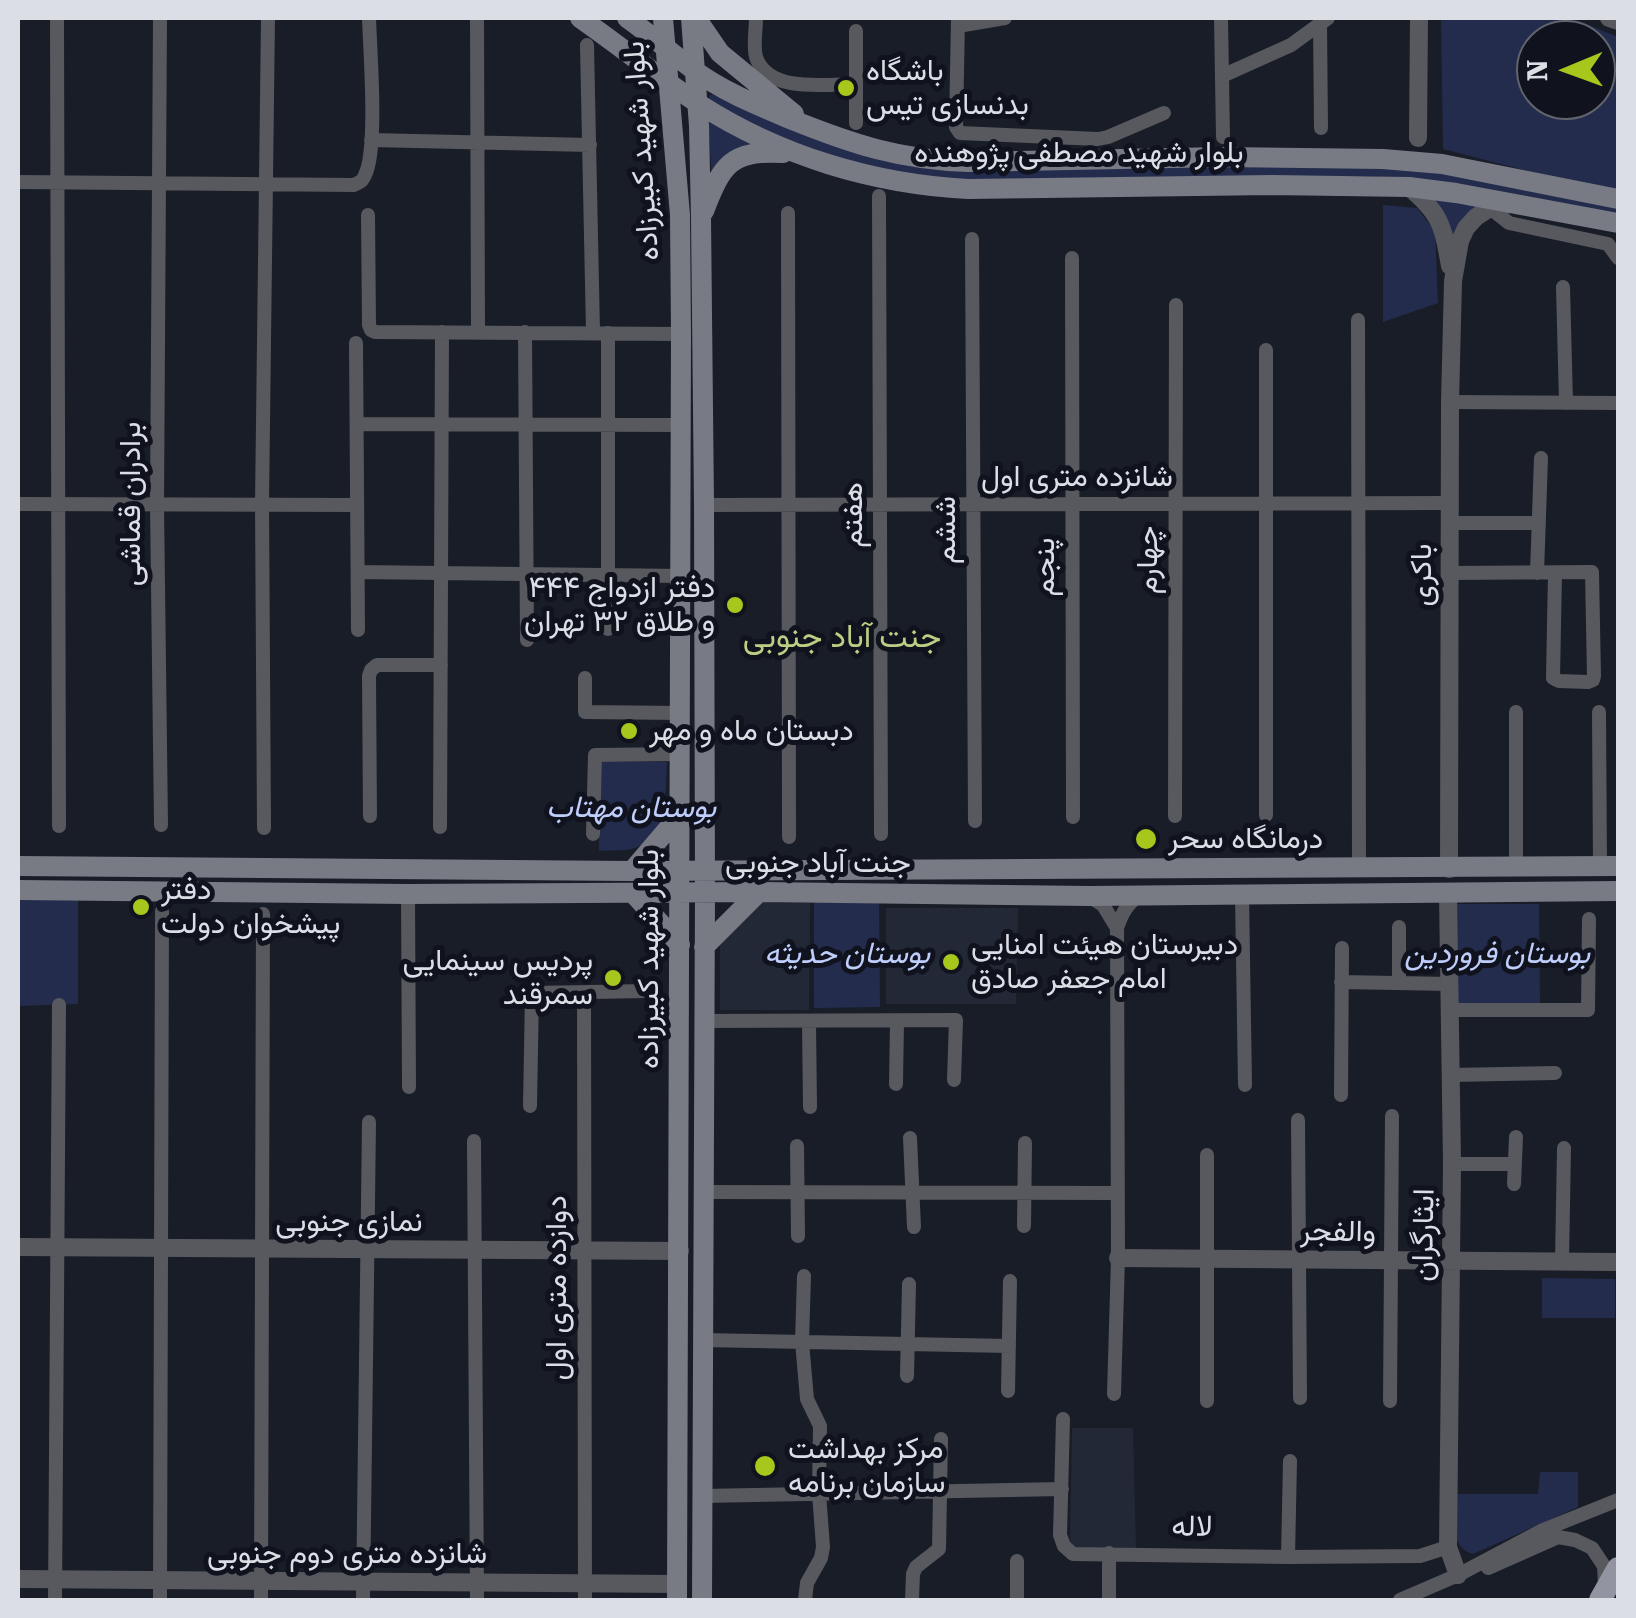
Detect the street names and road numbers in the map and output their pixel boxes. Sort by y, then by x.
street label: بلوار شهید کبیرزاده [616,40,668,262]
street label: بلوار شهید مصطفی پژوهنده [914,135,1244,171]
street label: برادران قماشی [113,422,149,586]
street label: شانزده متری اول [981,459,1173,495]
street label: هفتم [835,482,871,548]
street label: ششم [928,496,964,564]
street label: چهارم [1130,526,1166,594]
street label: پنجم [1027,538,1063,596]
street label: باکری [1404,544,1440,606]
street label: جنت آباد جنوبی [725,845,911,881]
street label: بلوار شهید کبیرزاده [631,849,667,1069]
street label: ایثارگران [1405,1188,1443,1282]
street label: دوازده متری اول [539,1195,575,1381]
street label: نمازی جنوبی [275,1204,423,1240]
street label: والفجر [1300,1213,1376,1251]
street label: لاله [1171,1509,1213,1545]
street label: شانزده متری دوم جنوبی [207,1536,487,1572]

